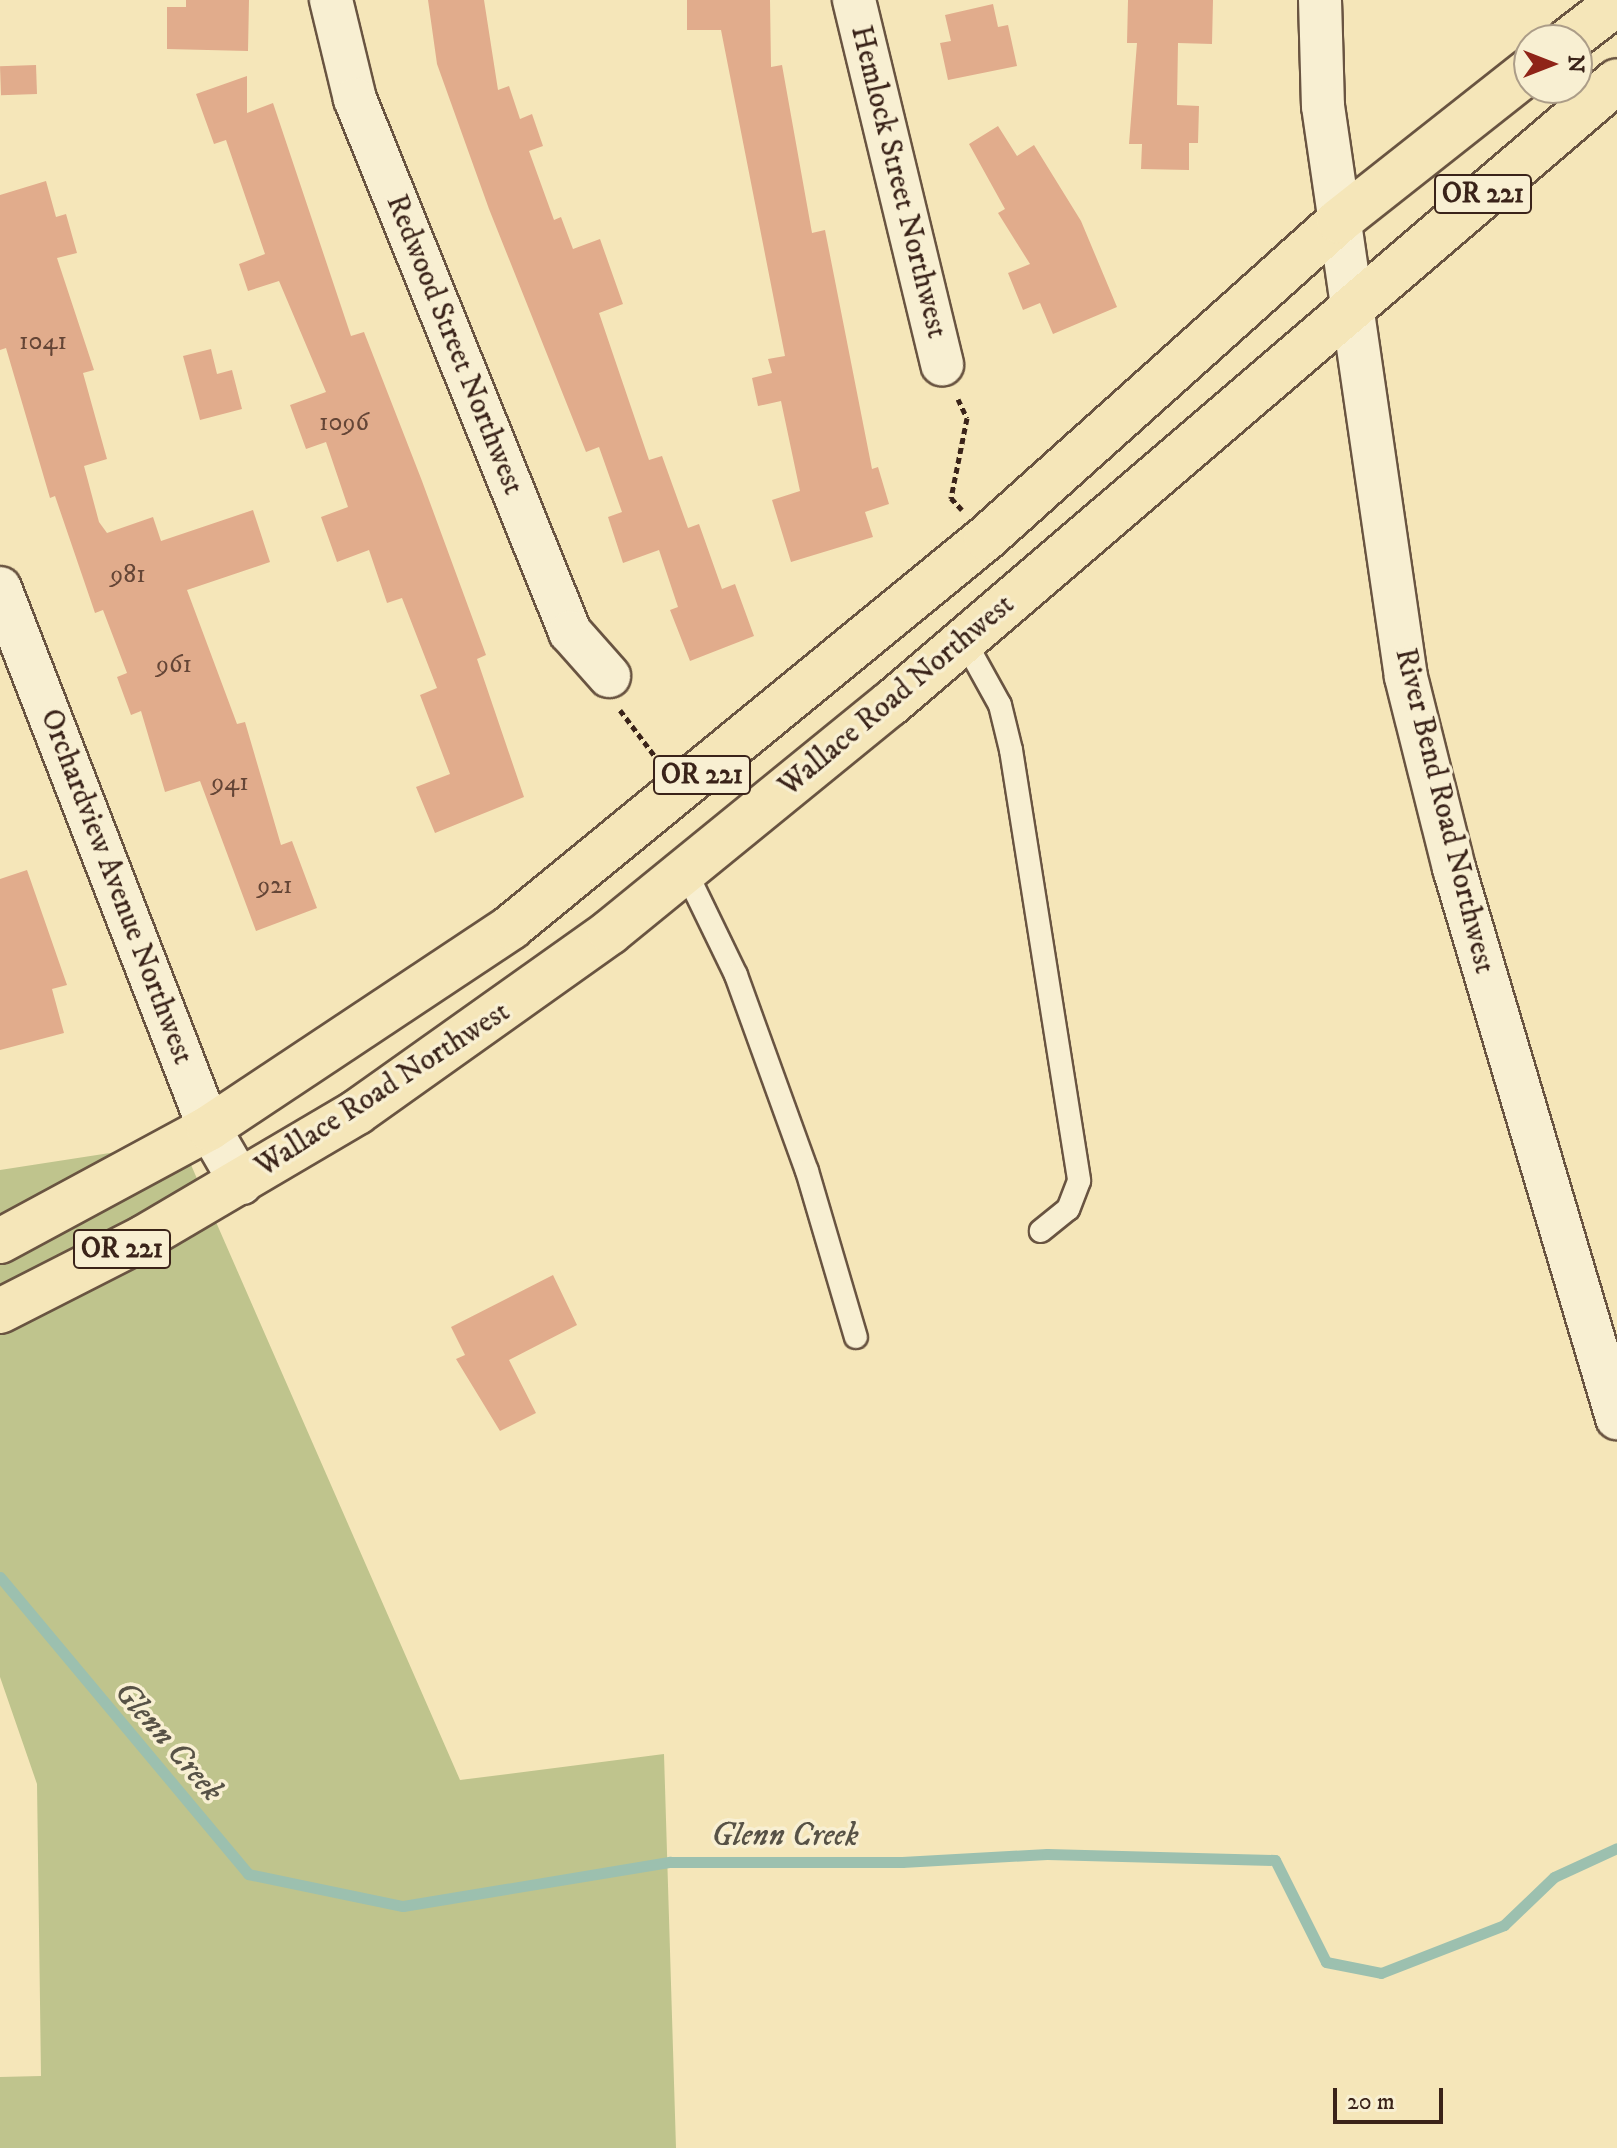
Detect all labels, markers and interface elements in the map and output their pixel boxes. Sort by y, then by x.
street label: Hemlock Street Northwest [842,22,954,342]
north arrow [1513,24,1593,104]
text: N [1562,55,1589,73]
road number: OR 221 [1433,170,1533,218]
street label: Redwood Street Northwest [377,190,531,500]
house number: 1041 [19,326,67,358]
house number: 1096 [319,407,369,439]
house number: 981 [110,559,146,591]
street label: Wallace Road Northwest [772,587,1022,805]
street label: River Bend Road Northwest [1386,645,1502,977]
house number: 961 [156,649,192,681]
street label: Orchardview Avenue Northwest [32,704,200,1070]
road number: OR 221 [652,751,752,799]
house number: 941 [211,767,249,799]
house number: 921 [257,870,293,902]
street label: Wallace Road Northwest [249,994,517,1186]
road number: OR 221 [72,1225,172,1273]
water label: Glenn Creek [105,1674,231,1810]
water label: Glenn Creek [711,1817,859,1855]
scale bar [1337,2072,1447,2122]
text: 20 m [1347,2087,1395,2117]

